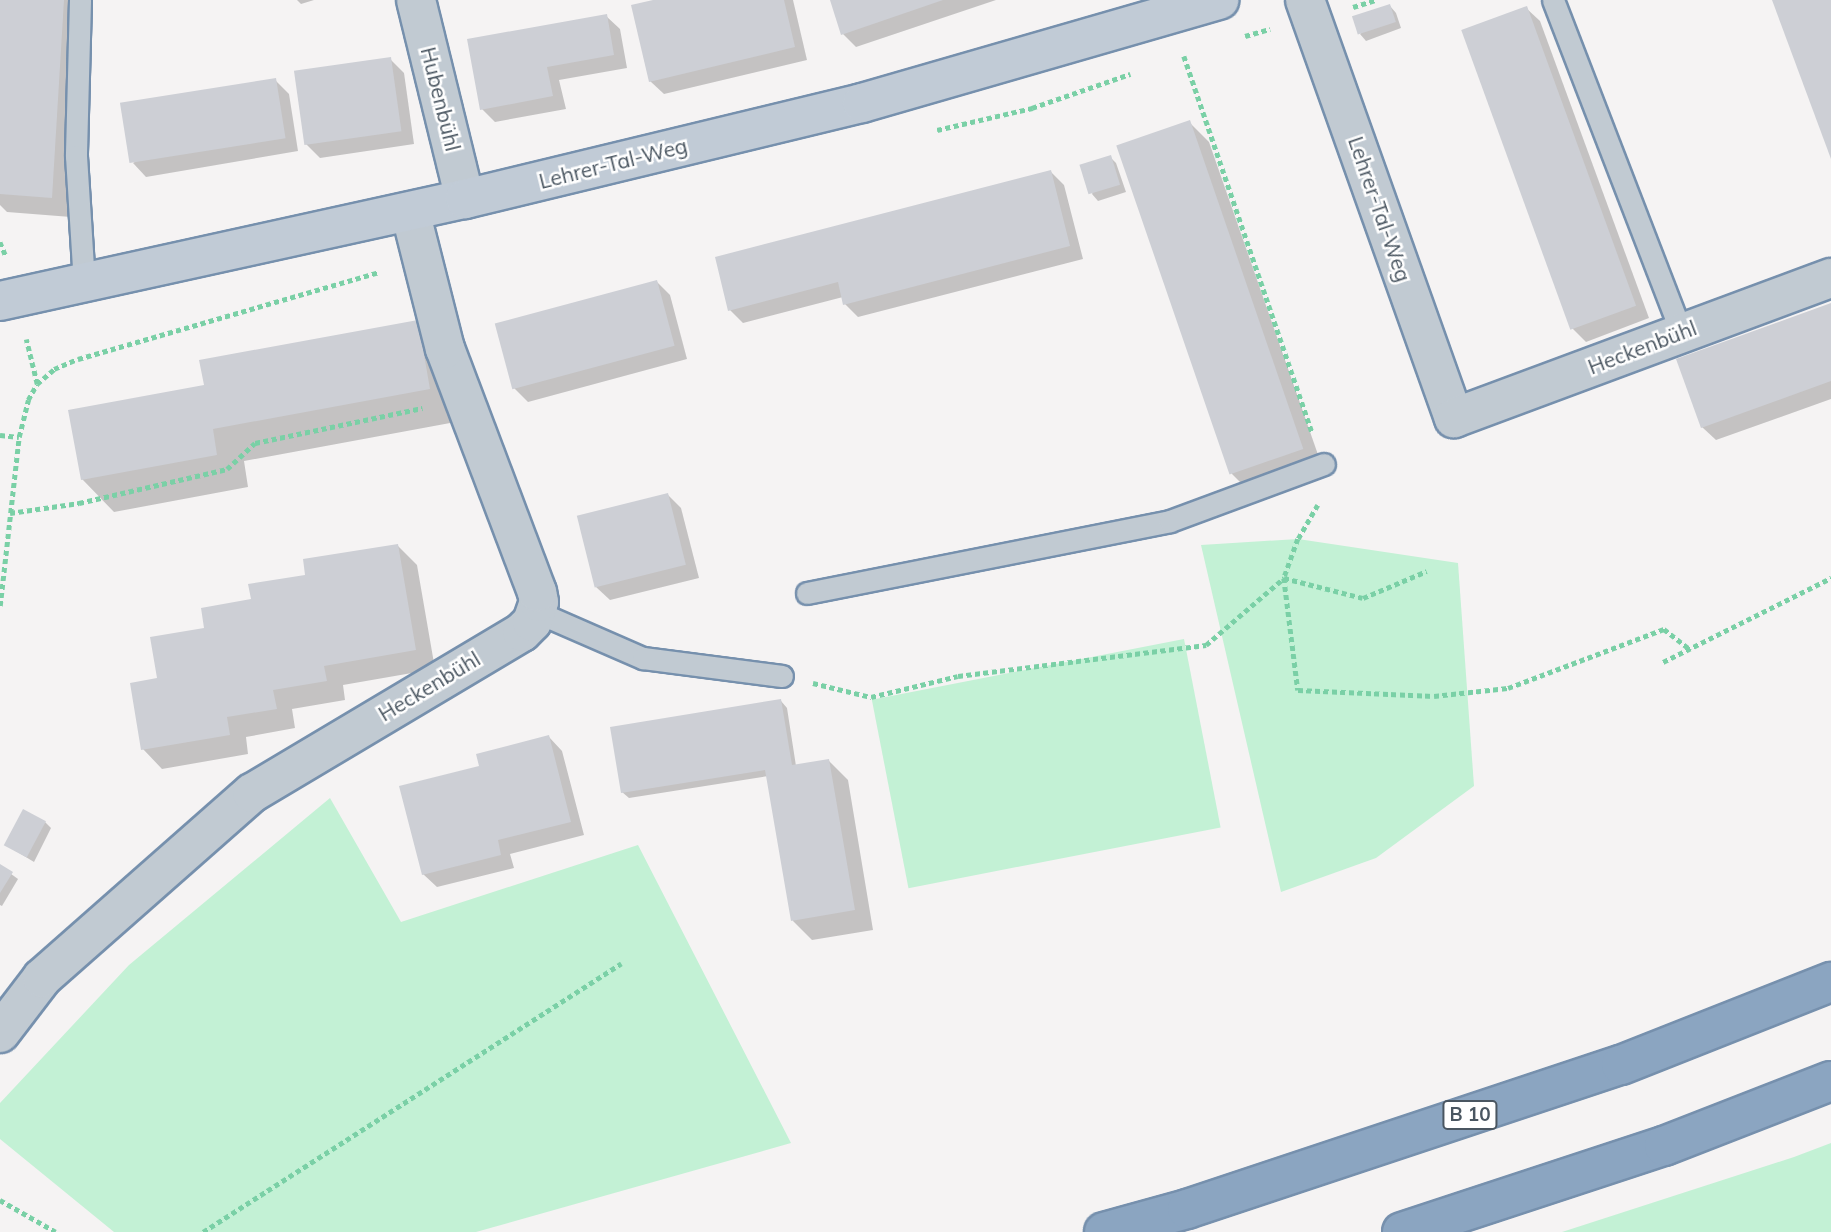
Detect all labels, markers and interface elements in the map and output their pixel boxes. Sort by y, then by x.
street label: Hubenbühl [416,44,466,154]
street label: Lehrer-Tal-Weg [536,132,690,194]
street label: Lehrer-Tal-Weg [1343,133,1417,285]
street label: Heckenbühl [1584,315,1700,379]
street label: Heckenbühl [374,646,484,726]
road number: B 10 [1442,1100,1498,1130]

